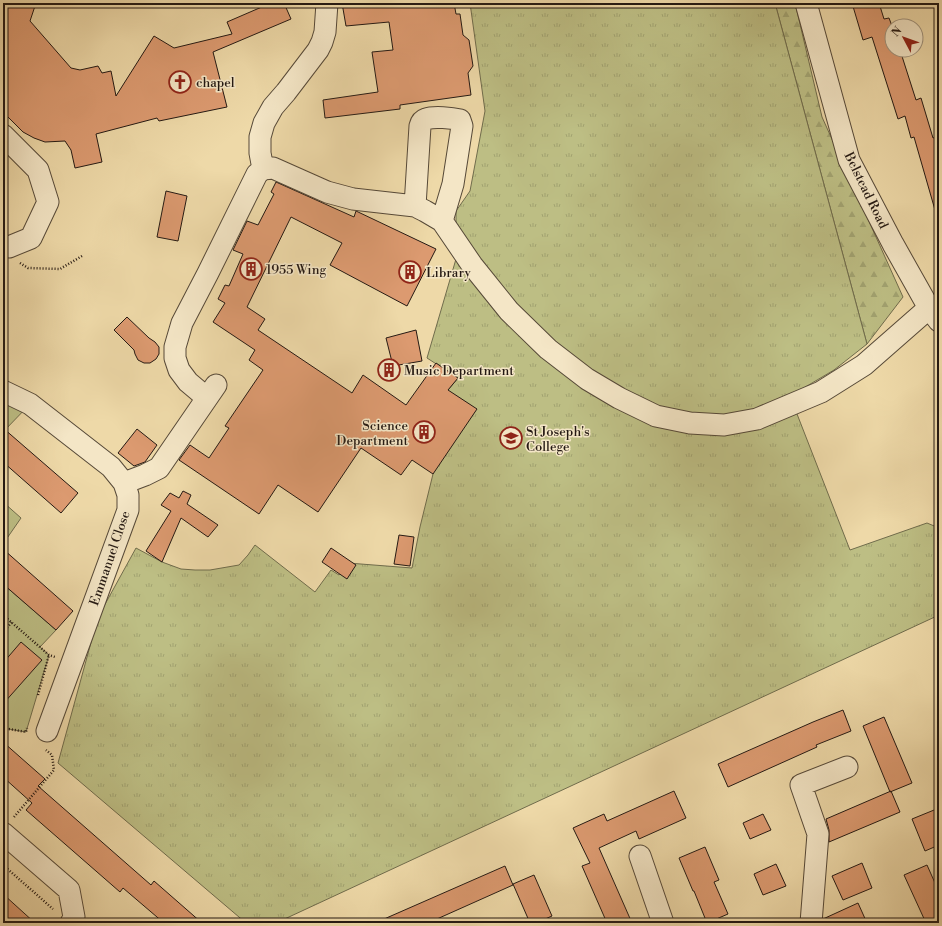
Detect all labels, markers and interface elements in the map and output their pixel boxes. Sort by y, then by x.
north arrow [884,18,924,58]
text: N [889,24,906,40]
church icon: chapel [167,69,193,95]
place label: chapel [196,75,235,91]
street label: Belstead Road [840,149,892,232]
building icon: 1955 Wing [238,256,264,282]
building icon: Library [397,259,423,285]
place label: 1955 Wing [266,262,326,278]
place label: Library [426,265,472,281]
building icon: Music Department [376,357,402,383]
place label: Music Department [404,363,514,379]
place label: Science Department [336,418,408,449]
building icon: Science Department [411,419,437,445]
place label: St Joseph's College [526,424,590,455]
school or university icon: St Joseph's College [498,425,524,451]
street label: Emmanuel Close [86,509,134,608]

